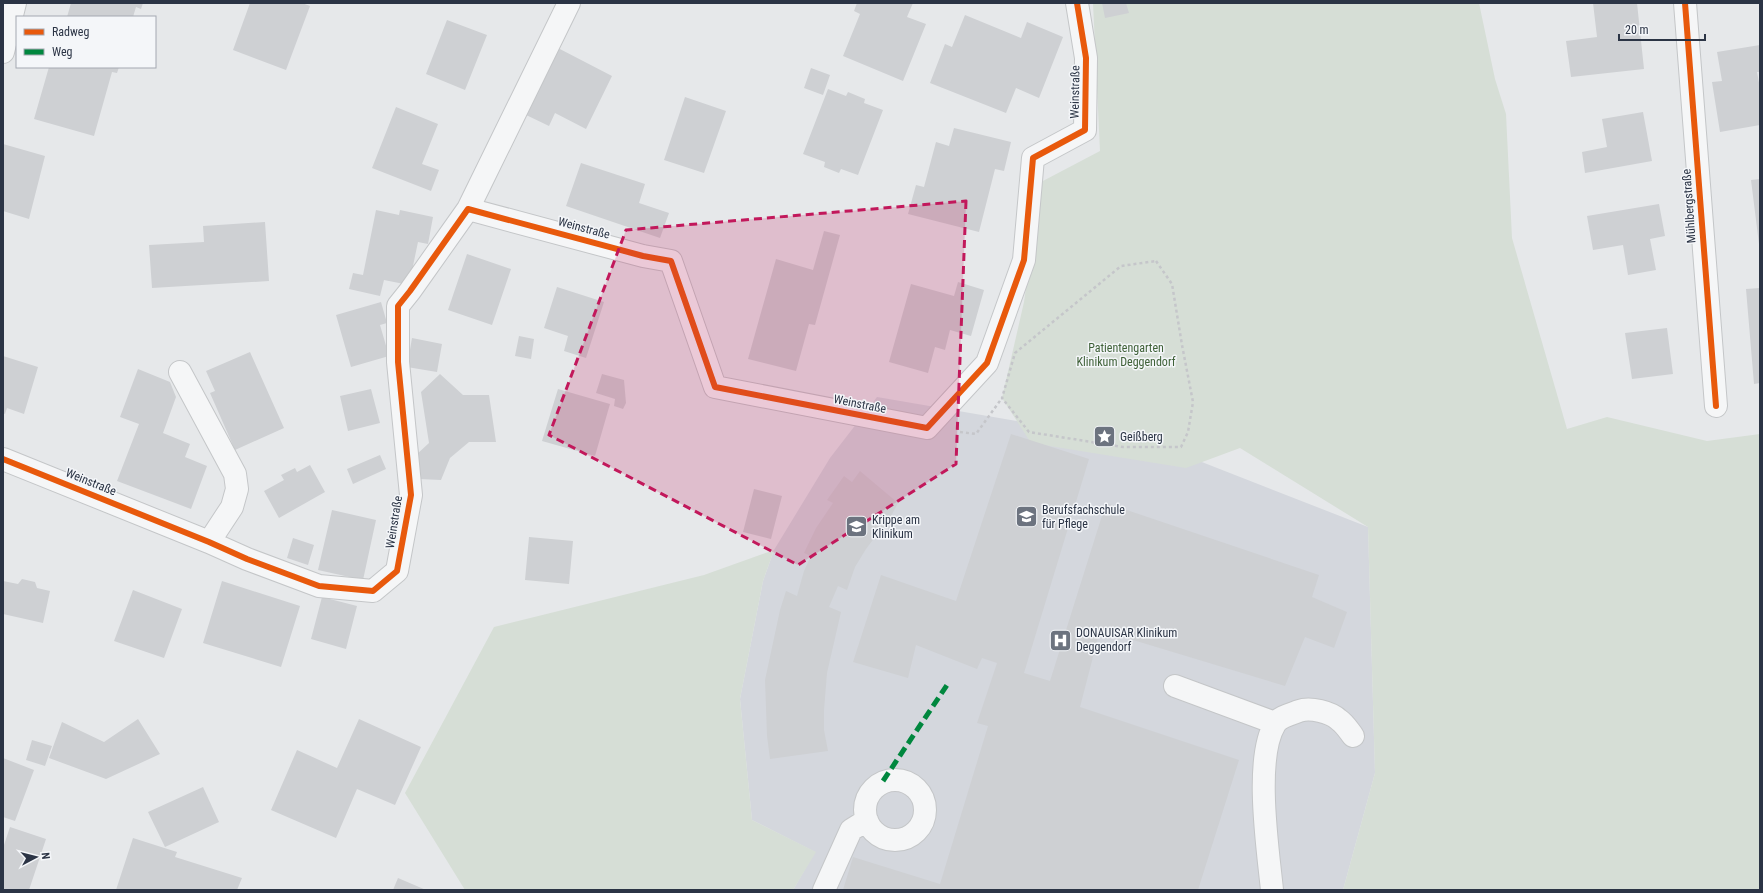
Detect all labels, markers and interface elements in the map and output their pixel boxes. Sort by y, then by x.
legend [16,16,156,68]
scale bar [1619,16,1705,42]
text: 20 m [1625,23,1649,37]
text: Radweg [52,25,89,39]
text: Weg [52,45,73,59]
street label: Weinstraße [1068,65,1082,119]
street label: Mühlbergstraße [1679,168,1699,244]
street label: Weinstraße [556,214,612,242]
park label: Patientengarten Klinikum Deggendorf [1077,341,1176,369]
street label: Weinstraße [833,392,888,416]
place icon: Geißberg [1092,424,1118,450]
place label: Geißberg [1120,430,1163,444]
street label: Weinstraße [64,466,119,499]
street label: Weinstraße [383,494,405,549]
place label: Berufsfachschule für Pflege [1042,503,1125,531]
school or university icon: Berufsfachschule für Pflege [1014,504,1040,530]
place label: Krippe am Klinikum [872,513,920,541]
school or university icon: Krippe am Klinikum [843,514,869,540]
place label: DONAUISAR Klinikum Deggendorf [1076,626,1177,654]
hospital icon: DONAUISAR Klinikum Deggendorf [1048,627,1074,653]
north arrow [16,837,56,877]
text: N [39,852,52,860]

